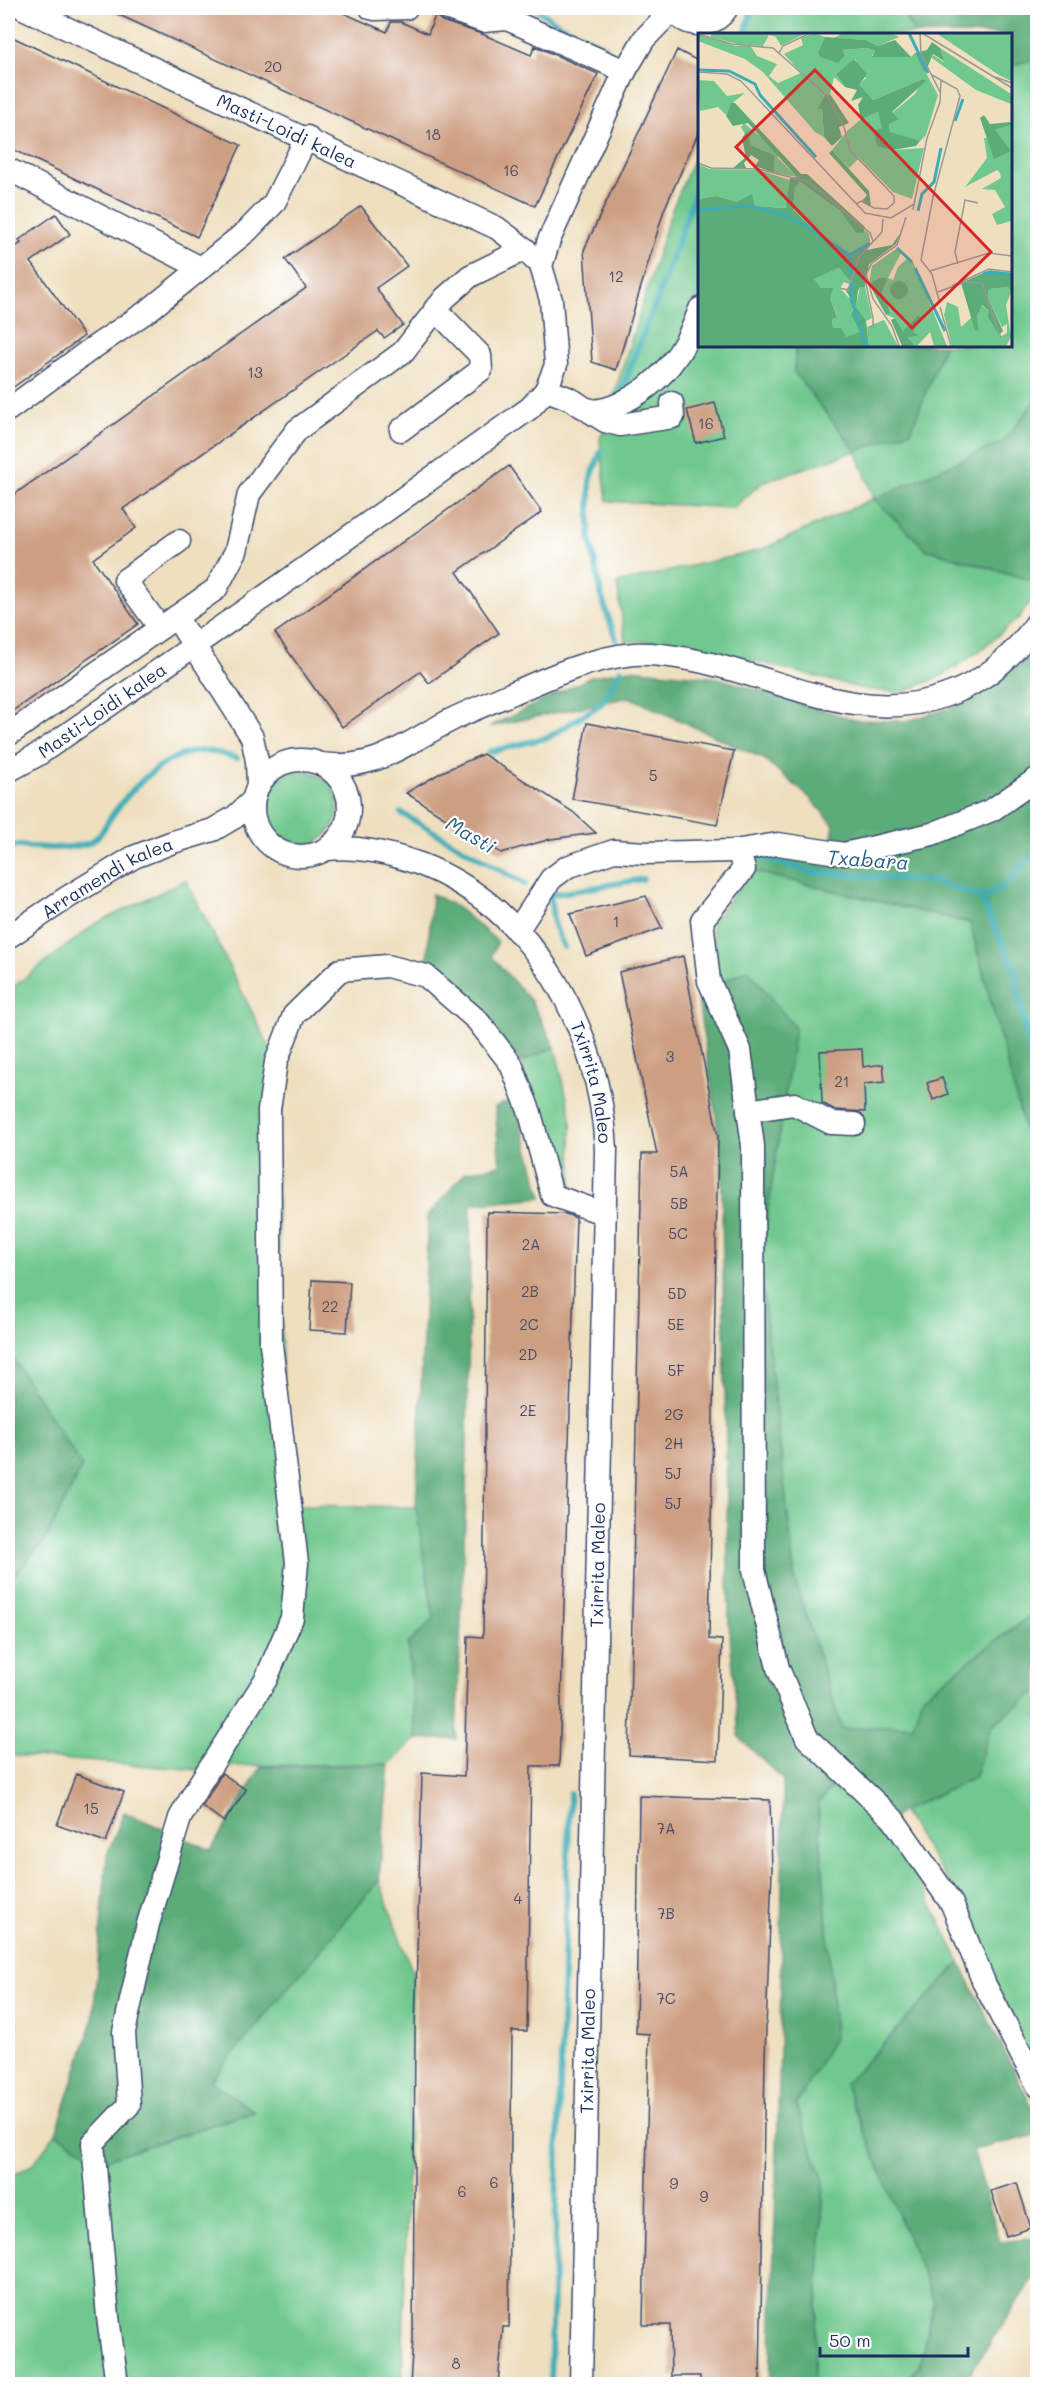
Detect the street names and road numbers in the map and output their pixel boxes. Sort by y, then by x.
street label: Masti-Loidi kalea [213,88,361,173]
street label: Masti-Loidi kalea [33,657,171,763]
street label: Arramendi kalea [36,831,176,924]
street label: Txirrita Maleo [565,1018,618,1145]
street label: Txirrita Maleo [584,1502,610,1628]
street label: Txirrita Maleo [574,1988,600,2114]

